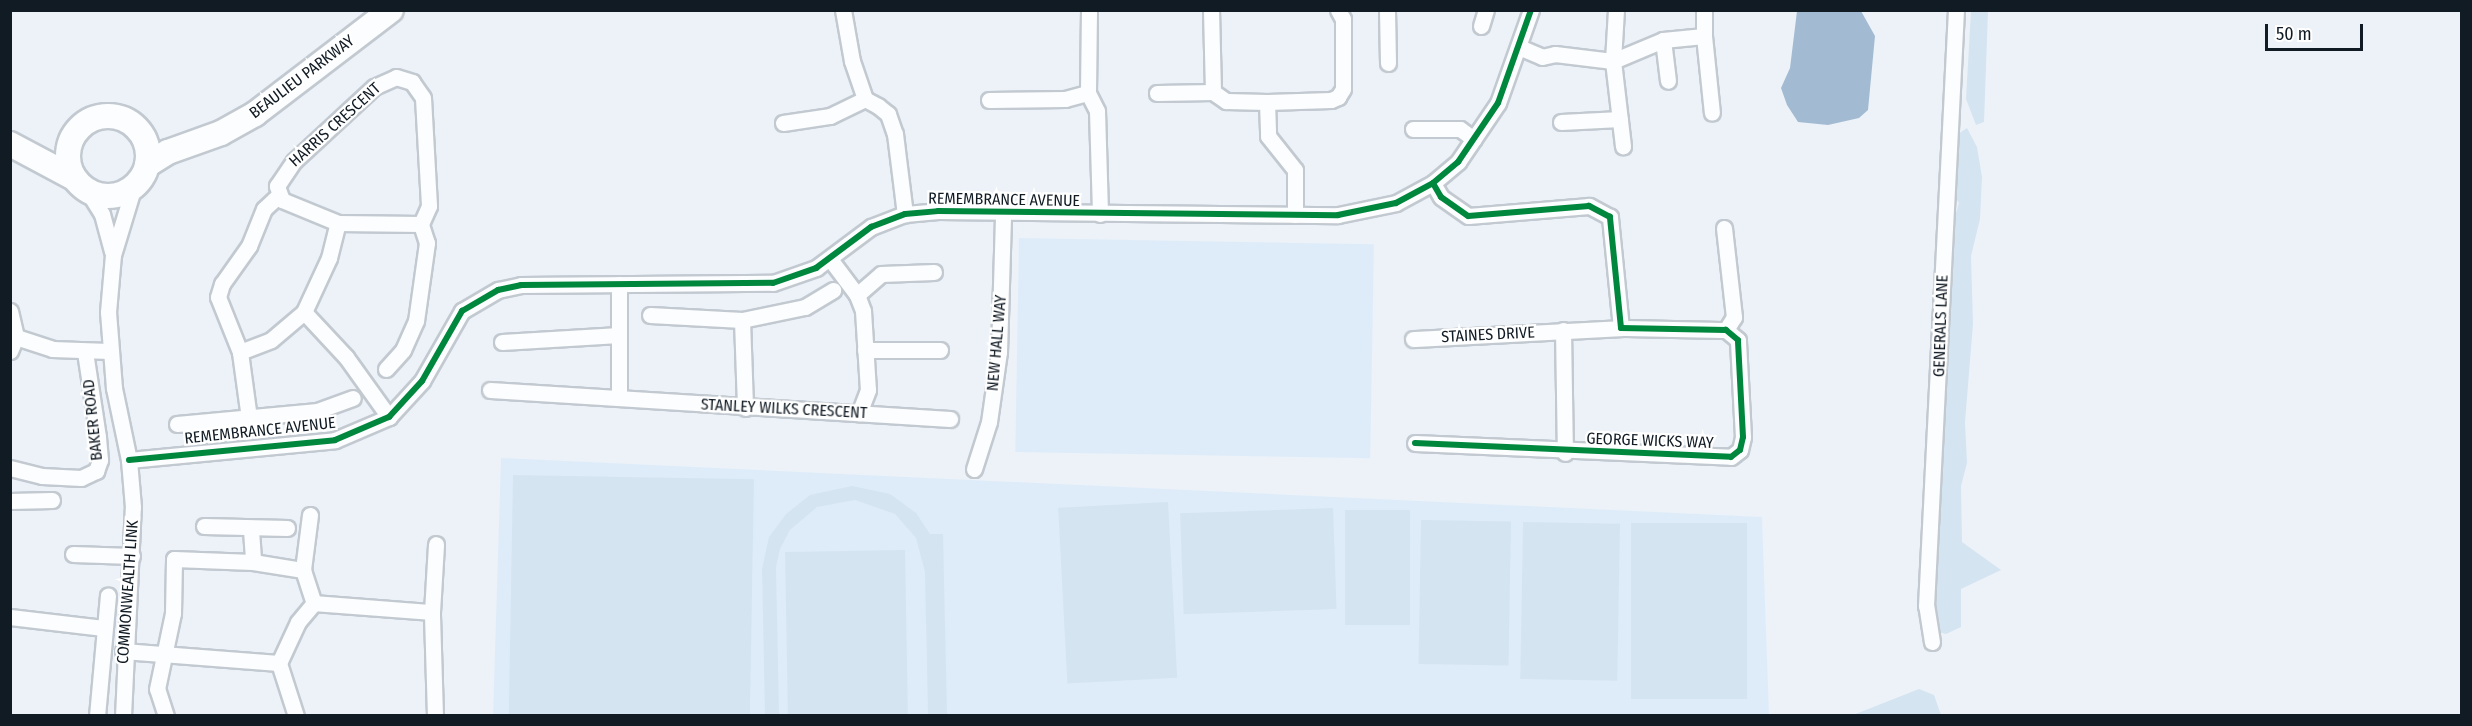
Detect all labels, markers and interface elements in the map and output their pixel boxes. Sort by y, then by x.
scale bar [2268,12,2366,50]
text: 50 m [2276,23,2312,45]
street label: BEAULIEU PARKWAY [246,31,358,123]
street label: HARRIS CRESCENT [285,79,385,171]
street label: REMEMBRANCE AVENUE [928,189,1080,211]
street label: GENERALS LANE [1930,275,1952,377]
street label: NEW HALL WAY [983,294,1011,392]
street label: STAINES DRIVE [1441,323,1535,347]
street label: BAKER ROAD [79,378,107,462]
street label: STANLEY WILKS CRESCENT [700,395,868,423]
street label: REMEMBRANCE AVENUE [183,414,337,448]
street label: GEORGE WICKS WAY [1586,429,1714,453]
street label: COMMONWEALTH LINK [113,519,143,665]

